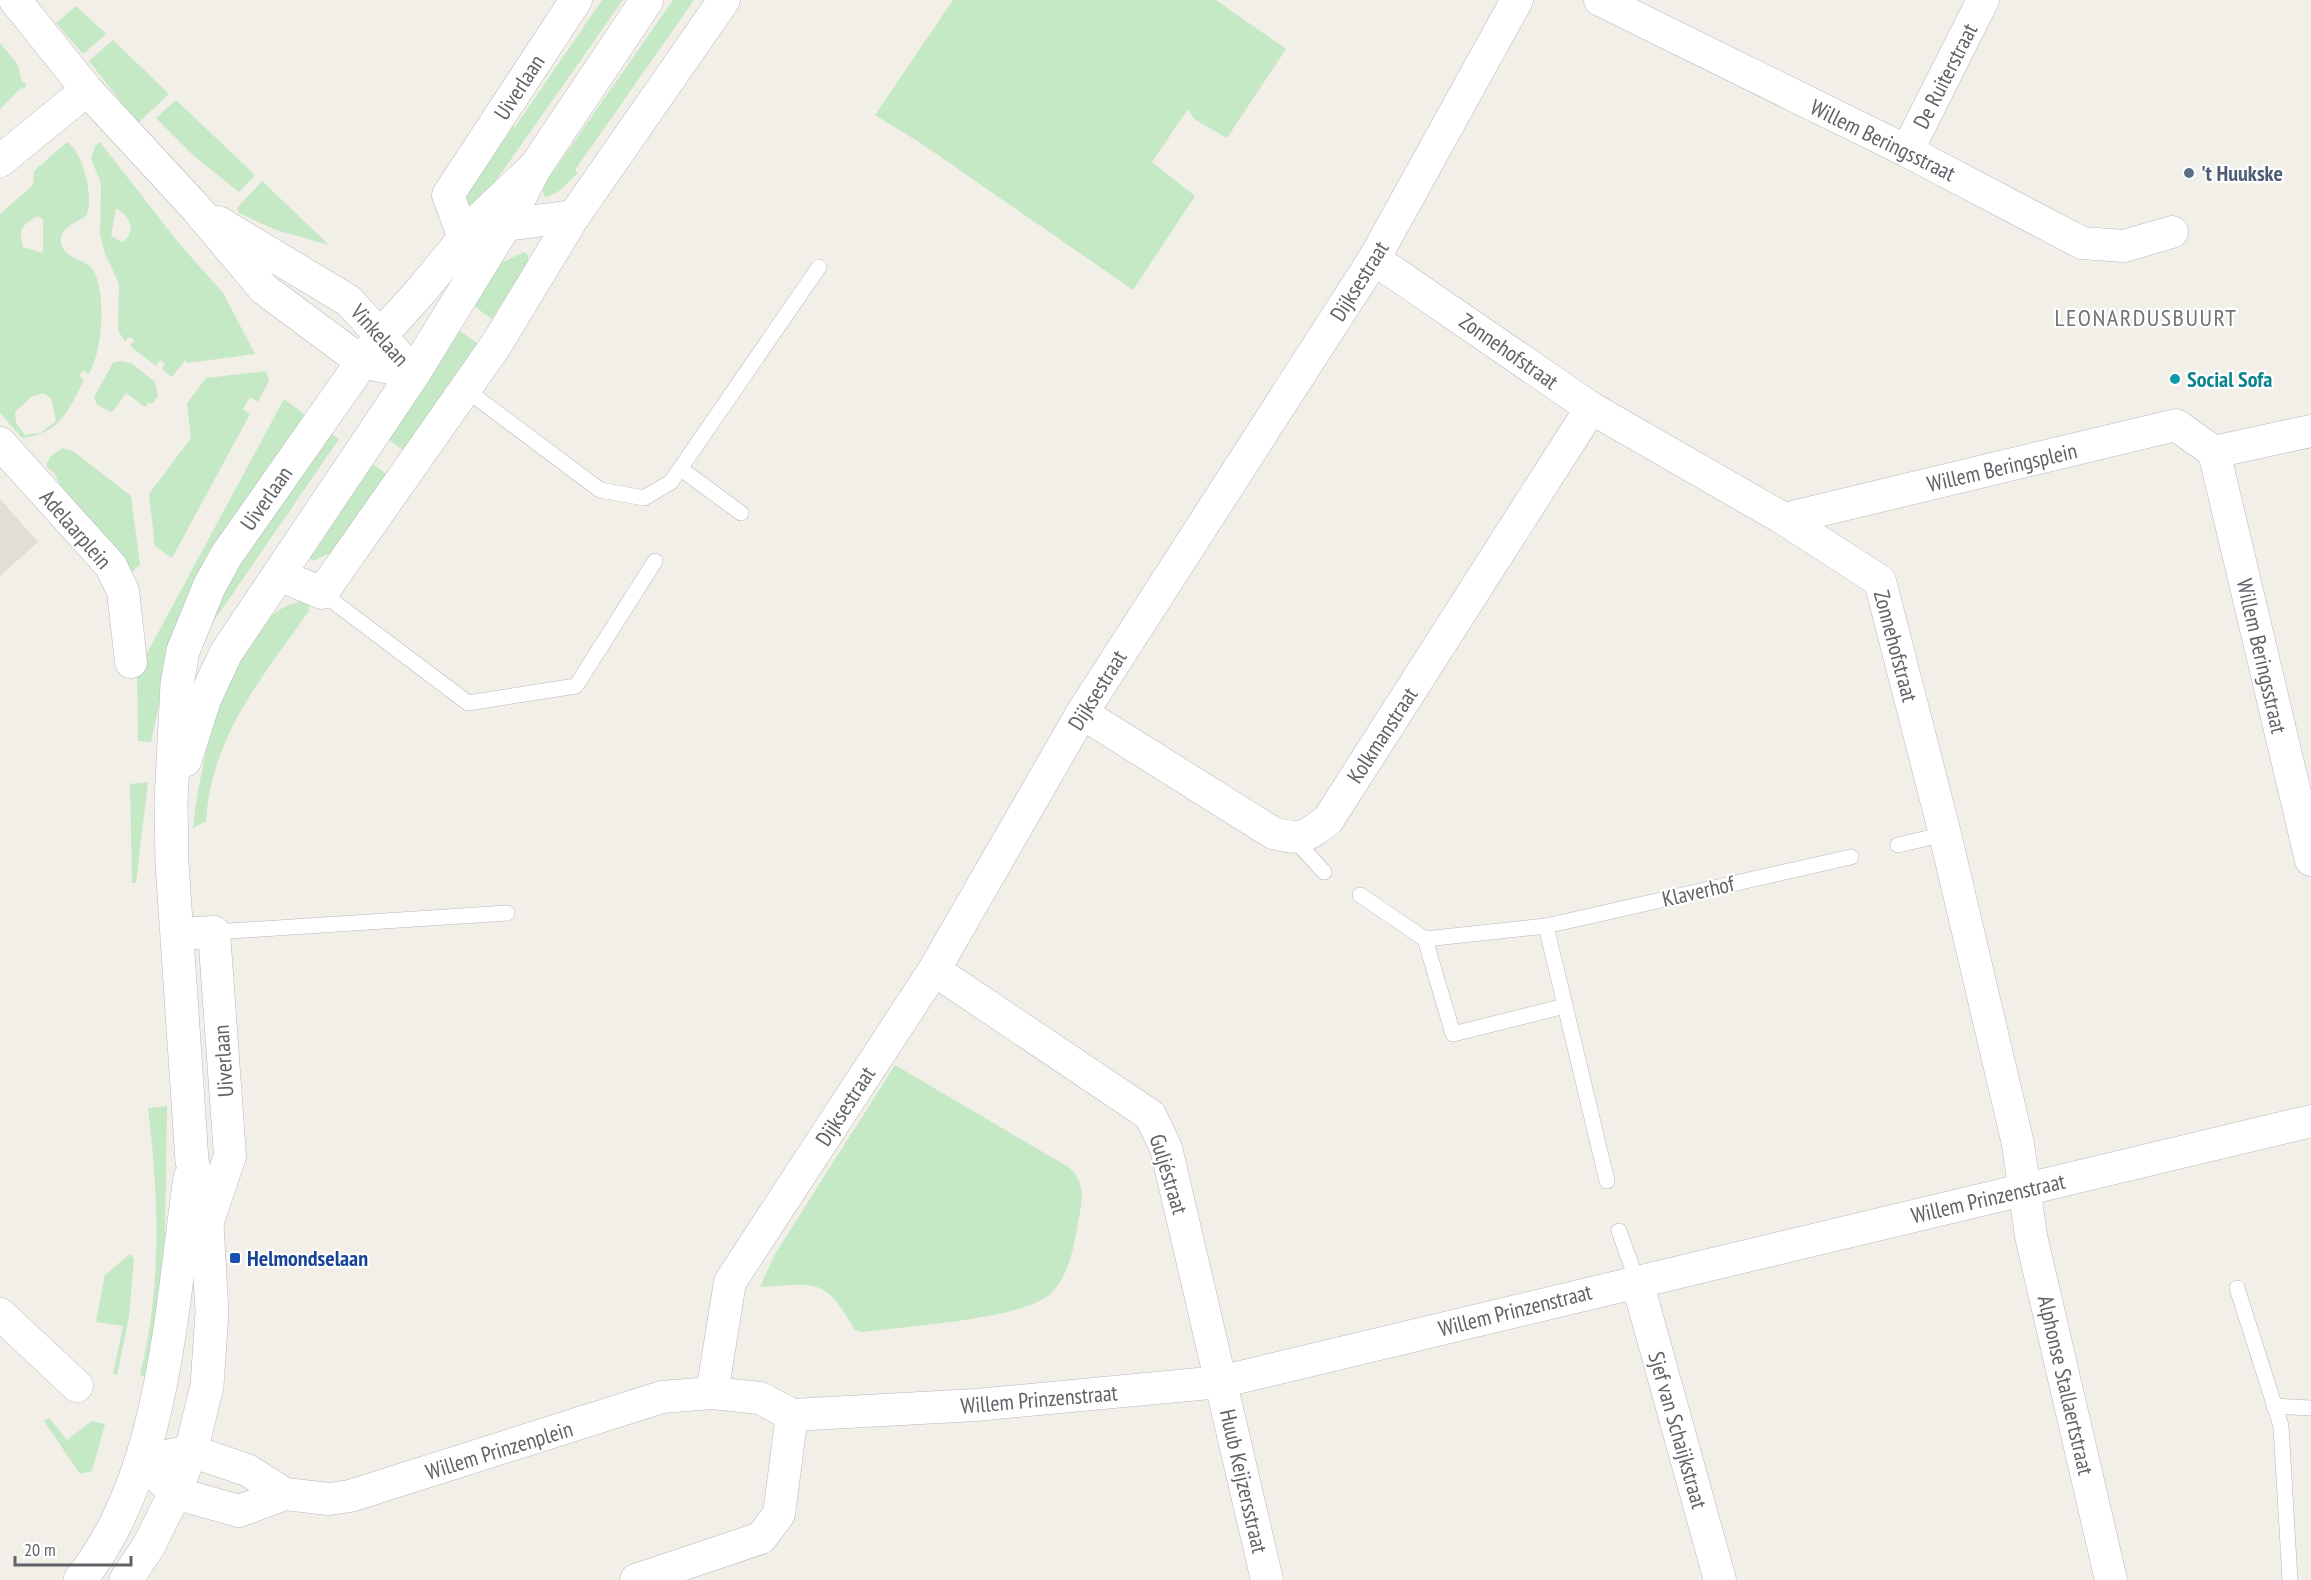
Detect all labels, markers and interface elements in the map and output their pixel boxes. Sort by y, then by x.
street label: De Ruiterstraat [1907,19,1983,133]
street label: Uiverlaan [488,49,550,125]
street label: Willem Beringsstraat [1806,93,1960,187]
place label: 't Huukske [2201,159,2283,187]
marker: 't Huukske [2182,166,2196,180]
street label: Dijksestraat [1323,236,1395,326]
street label: Vinkelaan [344,297,415,372]
district label: LEONARDUSBUURT [2054,302,2238,333]
street label: Zonnehofstraat [1454,307,1564,395]
place label: Social Sofa [2187,365,2272,393]
marker: Social Sofa [2168,372,2182,386]
street label: Willem Beringsplein [1924,436,2080,498]
street label: Uiverlaan [234,460,298,536]
street label: Adelaarplein [34,484,118,574]
street label: Willem Beringsstraat [2231,576,2293,736]
street label: Zonnehofstraat [1868,587,1924,705]
street label: Dijksestraat [1061,645,1133,735]
street label: Kolkmanstraat [1341,682,1423,788]
street label: Klaverhof [1659,869,1738,913]
street label: Uiverlaan [207,1024,239,1098]
street label: Dijksestraat [809,1061,881,1151]
street label: Guljéstraat [1144,1130,1194,1218]
street label: Willem Prinzenstraat [1908,1167,2068,1229]
place label: Helmondselaan [247,1244,368,1272]
marker: Helmondselaan [228,1251,242,1265]
street label: Willem Prinzenstraat [1435,1277,1595,1343]
street label: Alphonse Stallaertstraat [2032,1293,2100,1477]
street label: Sjef van Schaijkstraat [1642,1348,1714,1512]
street label: Willem Prinzenstraat [959,1378,1119,1420]
street label: Huub Keijzersstraat [1214,1406,1274,1556]
street label: Willem Prinzenplein [422,1414,576,1486]
scale bar [15,1529,130,1567]
text: 20 m [24,1538,56,1561]

